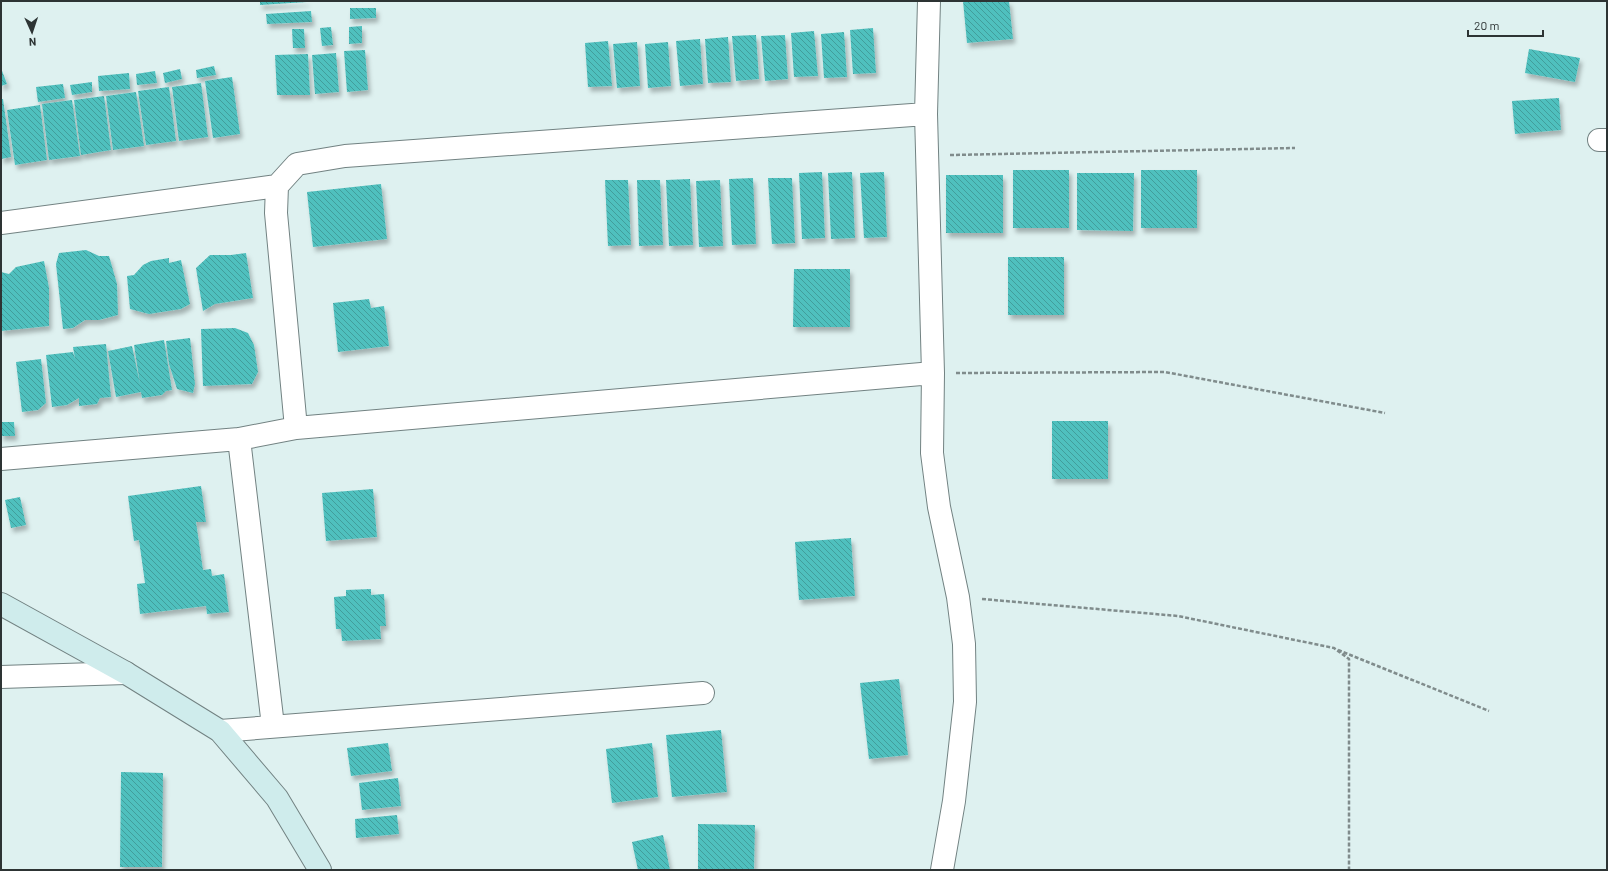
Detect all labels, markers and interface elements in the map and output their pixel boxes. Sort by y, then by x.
north arrow [12,12,52,52]
scale bar [1468,12,1543,38]
text: 20 m [1474,18,1500,32]
text: N [29,36,37,49]

